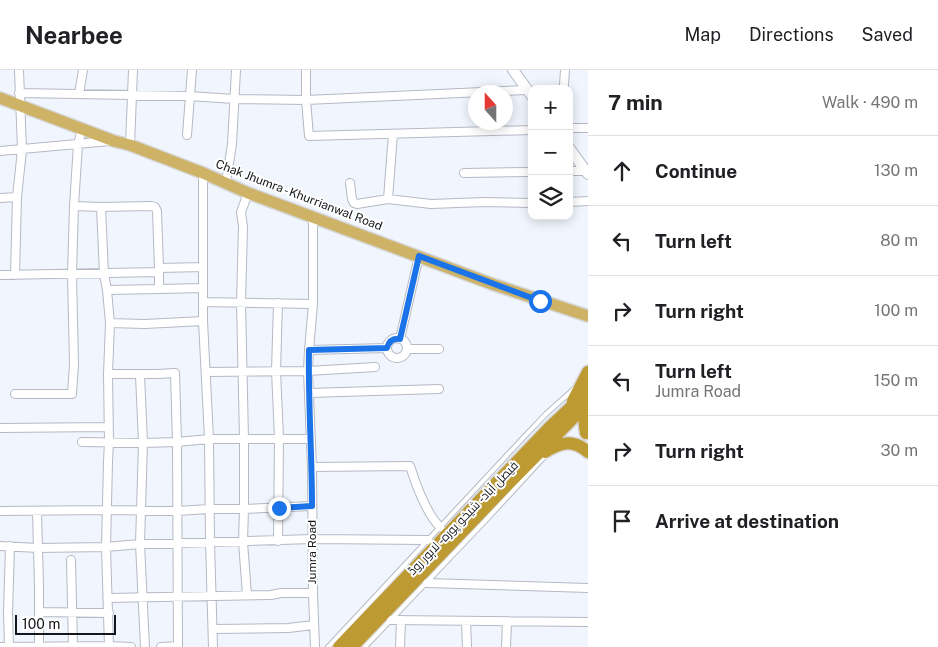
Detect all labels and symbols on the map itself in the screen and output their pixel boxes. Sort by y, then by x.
north arrow [468,85,513,130]
street label: Chak Jhumra - Khurrianwal Road [214,157,384,233]
route start [529,290,552,313]
street label: فیصل آباد - شیخو پورہ - لاہور روڈ [405,458,522,579]
route end [268,497,291,520]
street label: Jumra Road [305,520,319,584]
scale bar [15,612,116,635]

